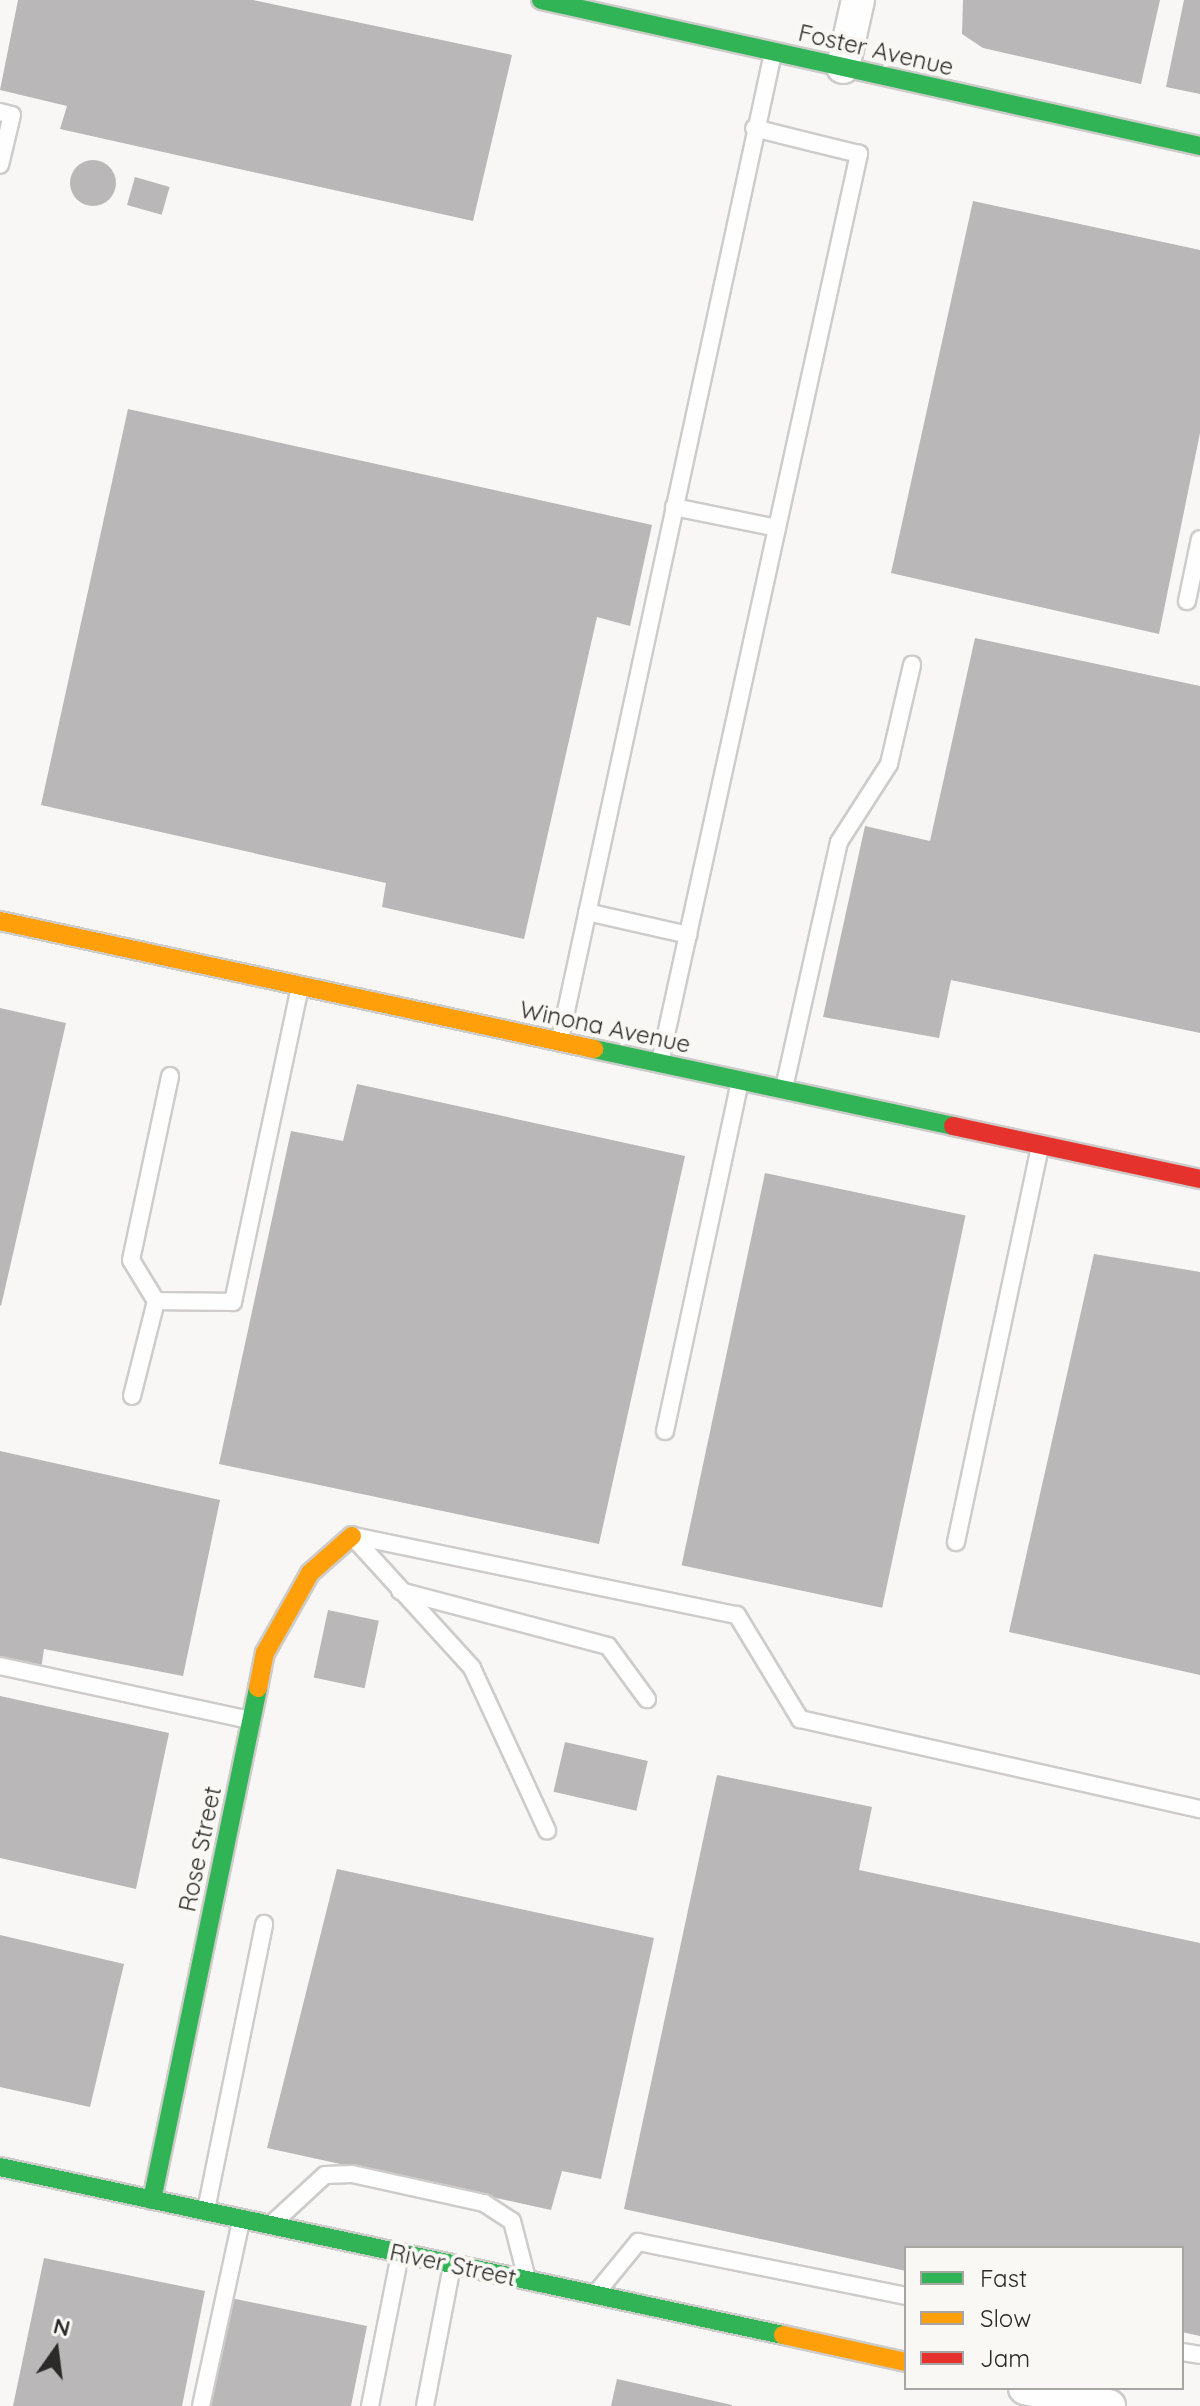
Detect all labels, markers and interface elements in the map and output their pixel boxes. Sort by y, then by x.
street label: Foster Avenue [796,18,956,82]
street label: Winona Avenue [517,995,693,1059]
street label: Rose Street [173,1784,227,1914]
street label: River Street [387,2238,519,2292]
legend [904,2246,1184,2390]
text: Fast [980,2263,1027,2293]
text: Slow [980,2303,1031,2333]
north arrow [16,2310,96,2390]
text: N [51,2311,73,2342]
text: Jam [980,2343,1030,2373]

